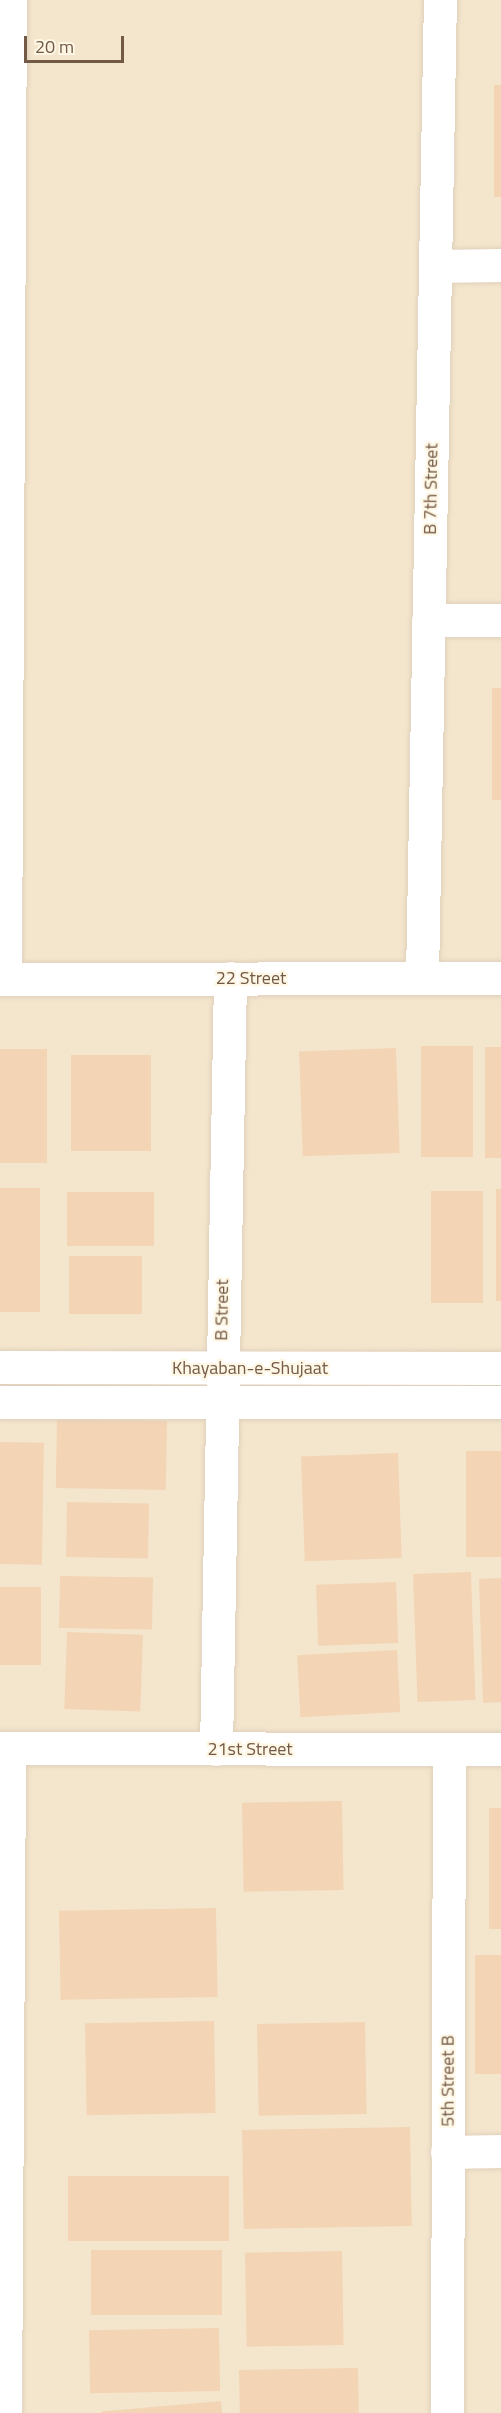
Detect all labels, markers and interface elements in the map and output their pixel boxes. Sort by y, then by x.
scale bar [27,24,128,62]
text: 20 m [35,33,74,60]
street label: B 7th Street [419,443,443,535]
street label: 22 Street [216,967,286,989]
street label: B Street [211,1279,233,1341]
street label: Khayaban-e-Shujaat [172,1357,328,1379]
street label: 21st Street [207,1738,293,1760]
street label: 5th Street B [437,2035,459,2127]

